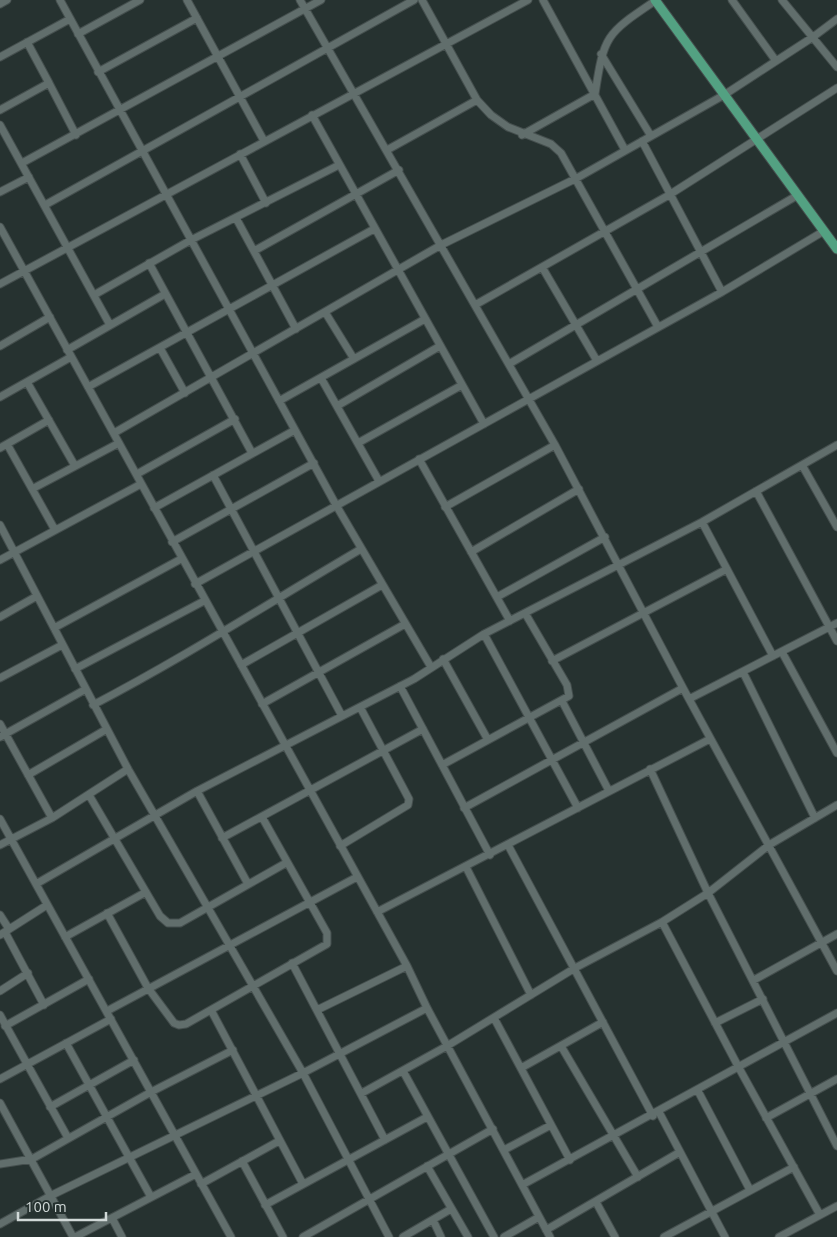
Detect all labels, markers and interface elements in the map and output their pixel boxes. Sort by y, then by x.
scale bar [18,1190,105,1222]
text: 100 m [25,1198,67,1215]

